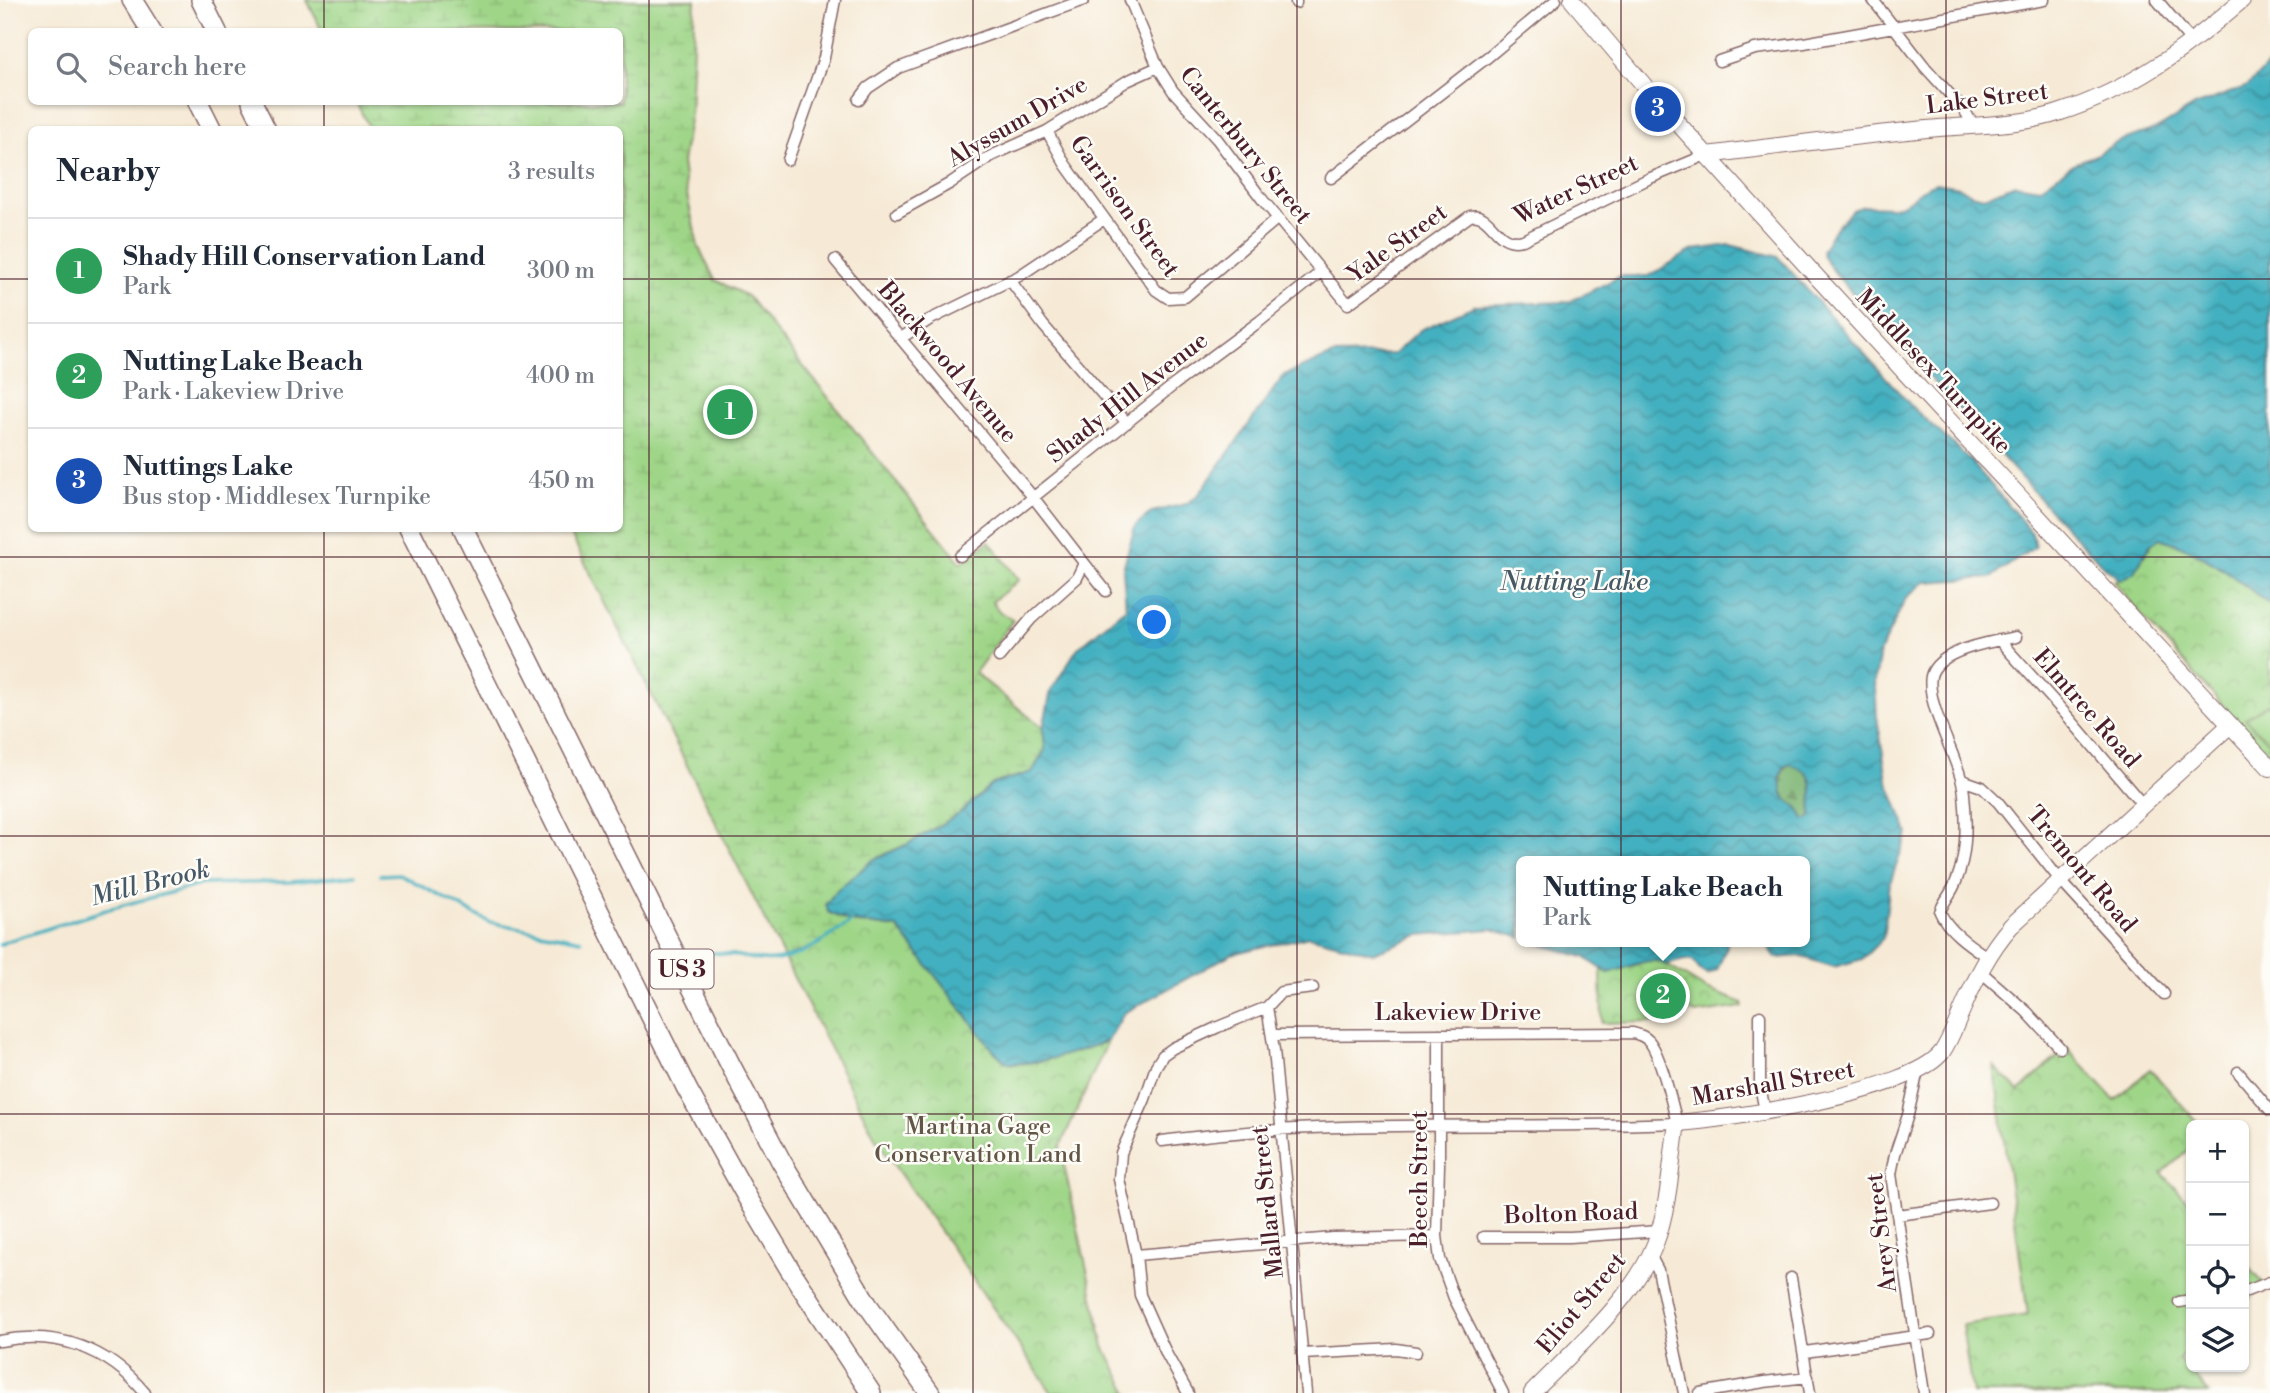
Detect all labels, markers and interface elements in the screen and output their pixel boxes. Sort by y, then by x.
search box [28,28,623,105]
icon: search [52,48,90,86]
text: Search here [108,51,247,83]
street label: Canterbury Street [1173,61,1318,231]
street label: Alyssum Drive [941,70,1093,175]
street label: Lake Street [1924,77,2050,121]
pin: 3 [1635,83,1681,135]
street label: Garrison Street [1063,130,1186,284]
street label: Water Street [1509,148,1644,232]
text: Nearby [56,153,160,191]
text: 3 results [508,158,595,186]
street label: Yale Street [1340,197,1454,291]
text: Shady Hill Conservation Land [123,241,486,273]
text: 1 [73,257,85,285]
text: 300 m [527,257,595,285]
text: Park [123,273,171,301]
street label: Blackwood Avenue [870,275,1024,450]
street label: Middlesex Turnpike [1849,283,2018,461]
street label: Shady Hill Avenue [1041,326,1214,470]
text: Nutting Lake Beach [123,346,363,378]
text: 2 [72,362,86,390]
text: 400 m [526,362,595,390]
text: Park · Lakeview Drive [123,378,344,406]
pin: 1 [707,386,753,438]
text: Nuttings Lake [123,451,293,483]
text: 3 [72,467,86,495]
text: 450 m [529,467,595,495]
text: Bus stop · Middlesex Turnpike [123,483,431,511]
water label: Nutting Lake [1499,566,1648,598]
your location [1137,605,1171,639]
street label: Elmtree Road [2026,643,2146,775]
street label: Tremont Road [2020,800,2143,939]
water label: Mill Brook [87,853,213,913]
popup [1516,856,1810,947]
text: Nutting Lake Beach [1543,872,1783,904]
text: Park [1543,904,1591,932]
road number: US 3 [650,950,714,988]
pin: 2 [1640,970,1686,1022]
street label: Lakeview Drive [1375,998,1541,1028]
street label: Marshall Street [1689,1055,1858,1113]
street label: Beech Street [1405,1110,1435,1249]
park label: Martina Gage Conservation Land [874,1112,1082,1170]
map controls [2186,1120,2249,1372]
button: + [2186,1120,2249,1183]
street label: Mallard Street [1245,1123,1291,1280]
street label: Arey Street [1860,1171,1904,1295]
button: − [2186,1183,2249,1246]
street label: Bolton Road [1503,1197,1639,1231]
street label: Eliot Street [1531,1246,1633,1361]
button: locate [2186,1246,2249,1309]
button: layers [2186,1309,2249,1372]

